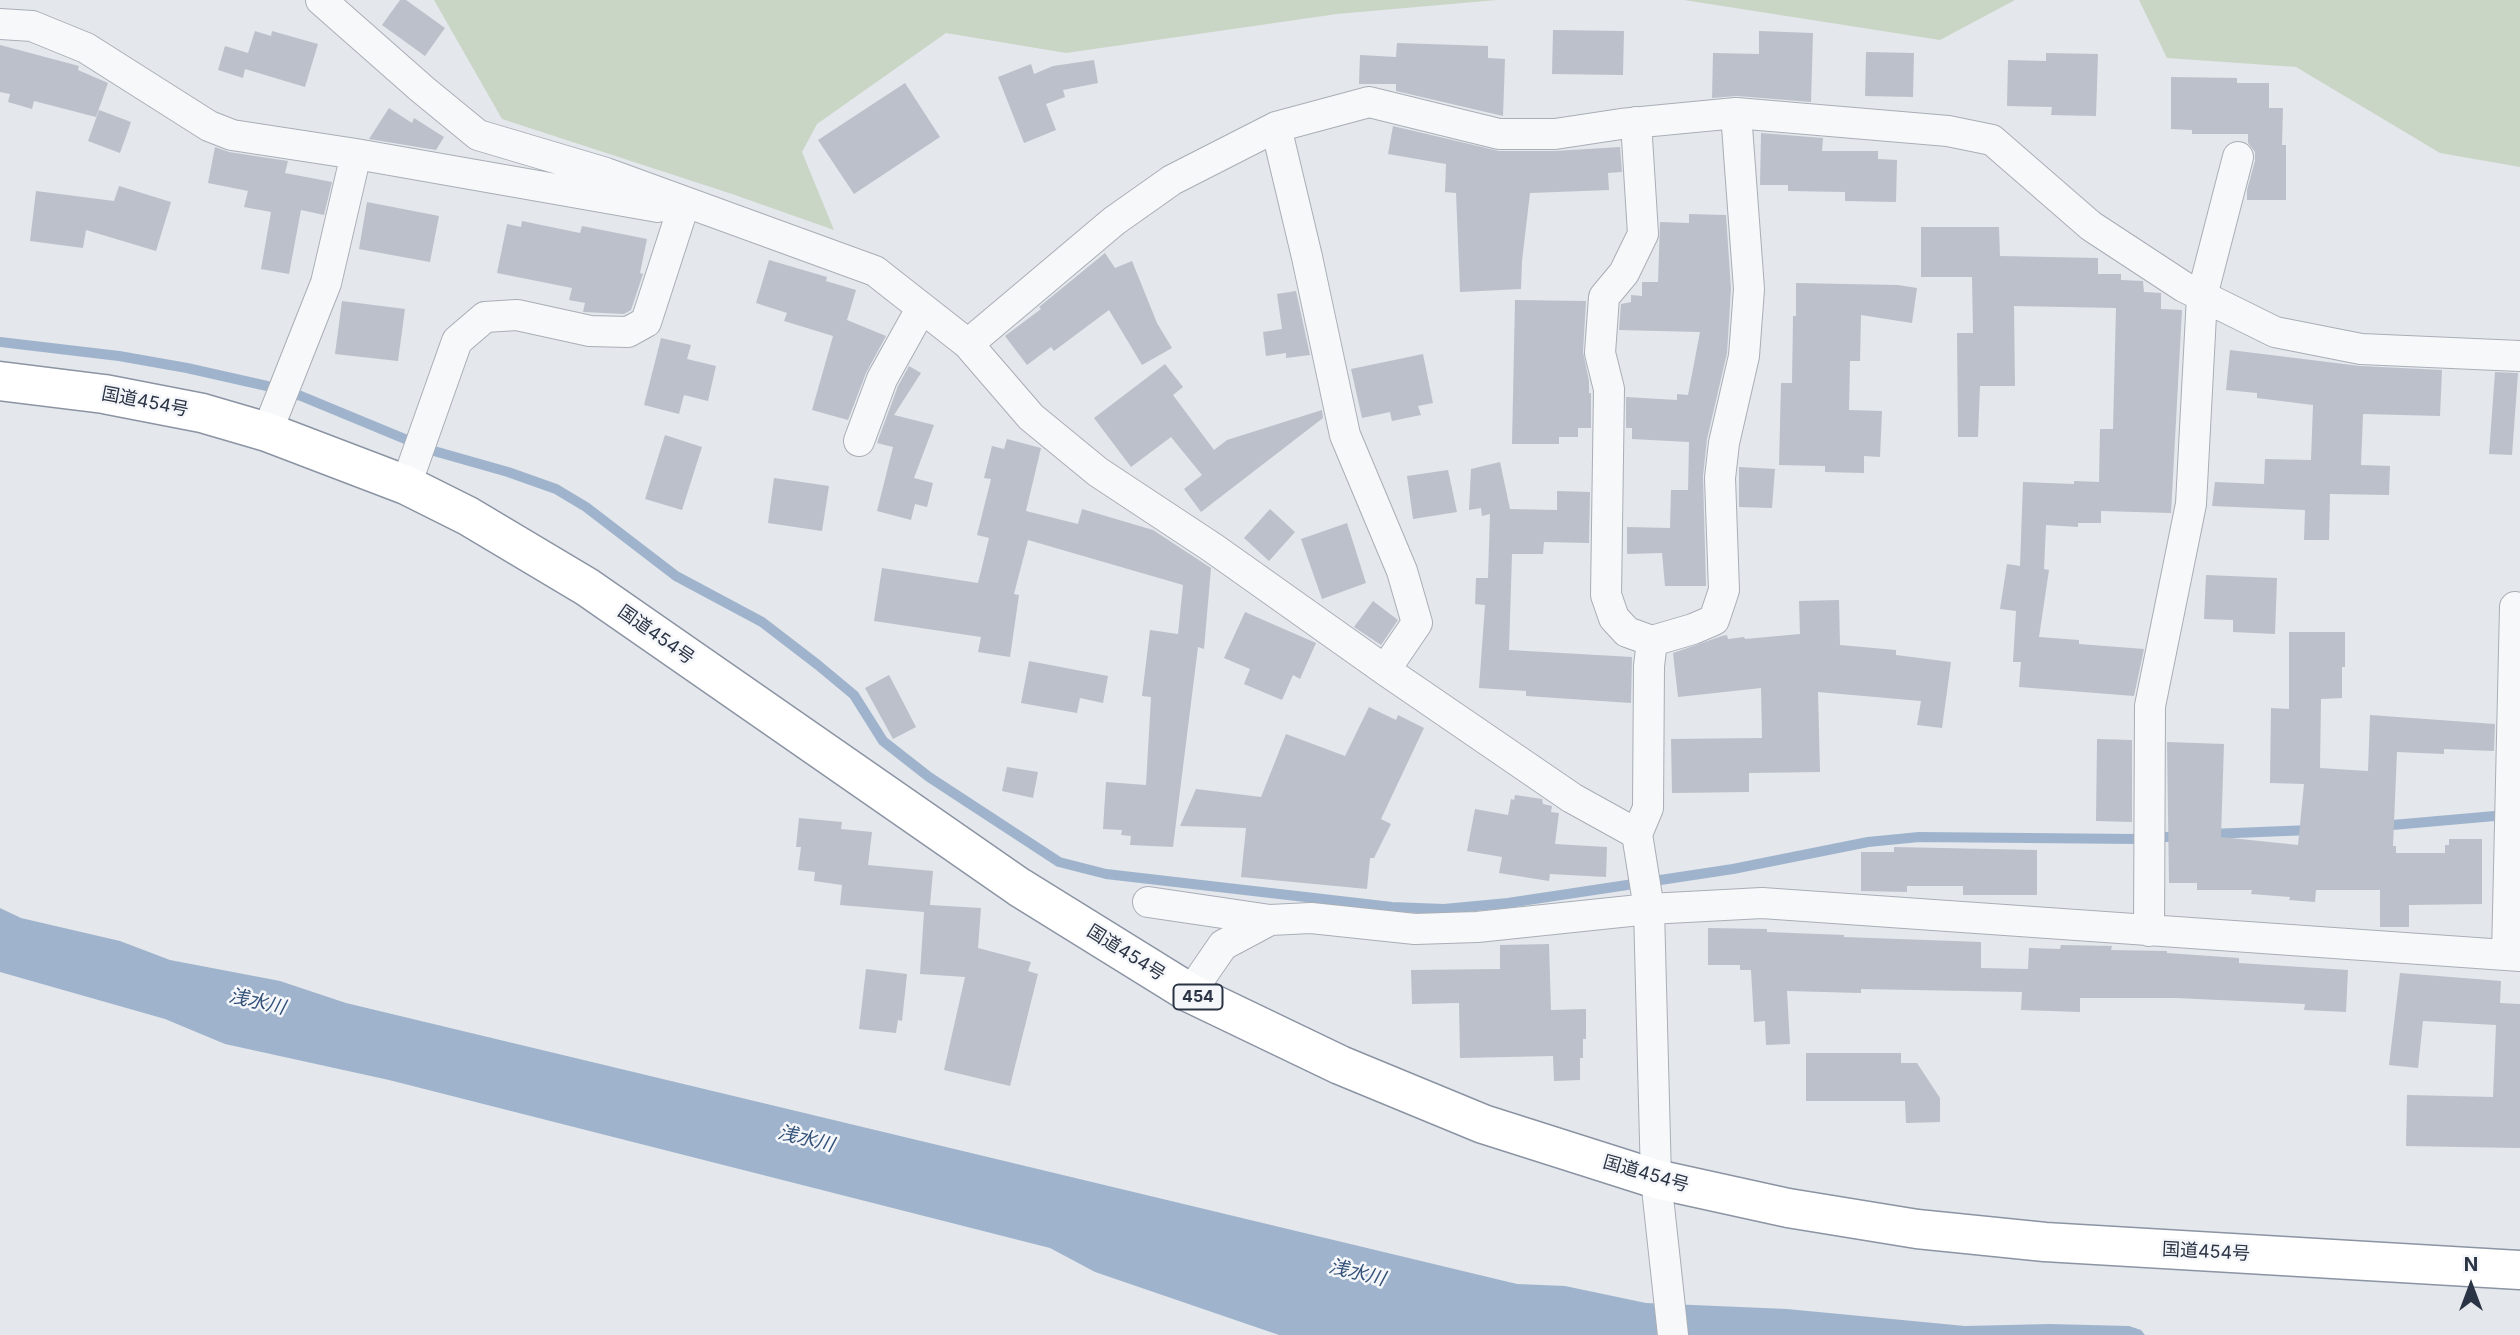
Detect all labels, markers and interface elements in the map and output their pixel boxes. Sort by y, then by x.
street label: 国道454号 [100,383,190,421]
street label: 国道454号 [614,601,698,669]
street label: 国道454号 [1083,920,1169,986]
water label: 浅水川 [227,984,287,1020]
road number: 454 [1174,984,1222,1009]
water label: 浅水川 [776,1121,836,1157]
street label: 国道454号 [1601,1151,1691,1197]
street label: 国道454号 [2161,1239,2251,1265]
north arrow [2436,1251,2506,1321]
text: N [2464,1253,2478,1276]
water label: 浅水川 [1327,1255,1387,1291]

